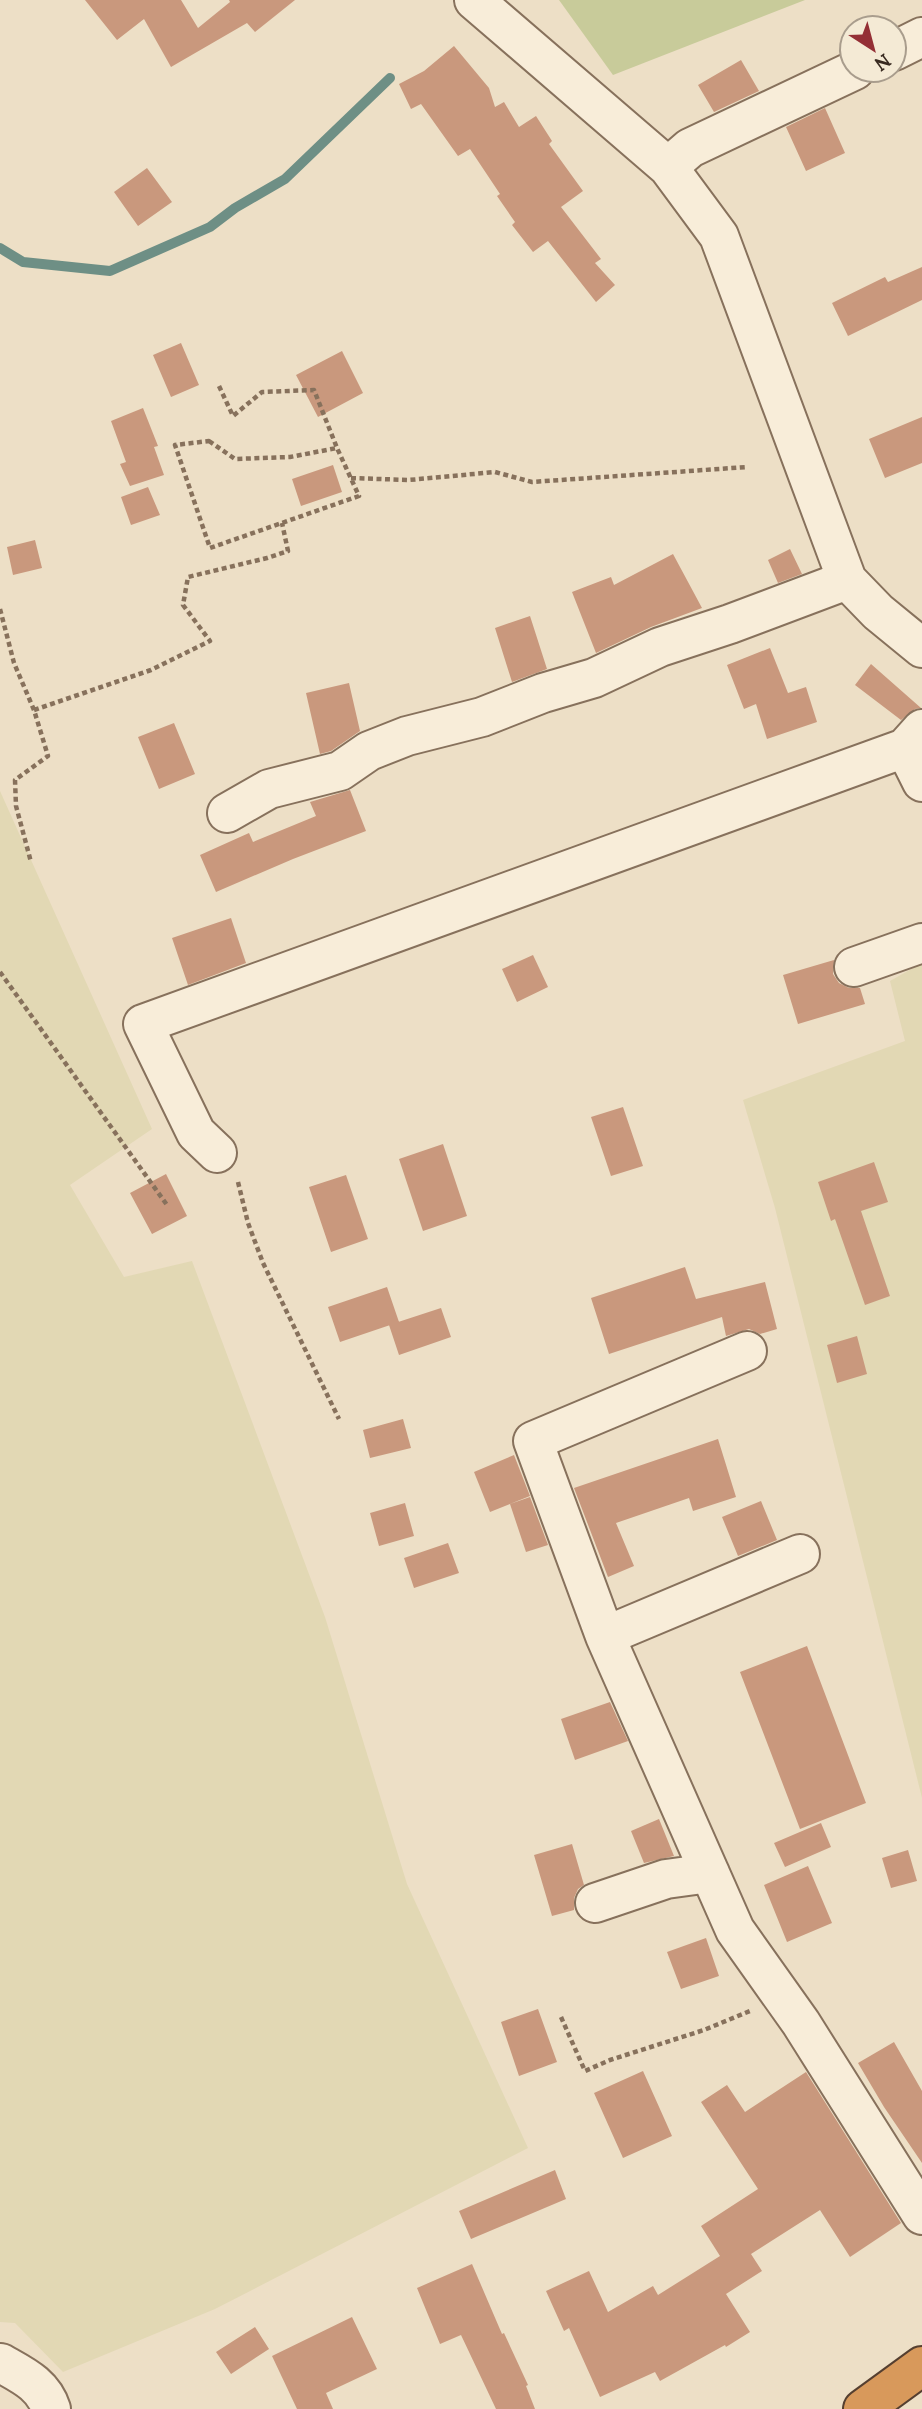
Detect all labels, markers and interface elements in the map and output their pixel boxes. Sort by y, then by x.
north arrow [838,14,908,84]
text: N [870,49,896,77]

